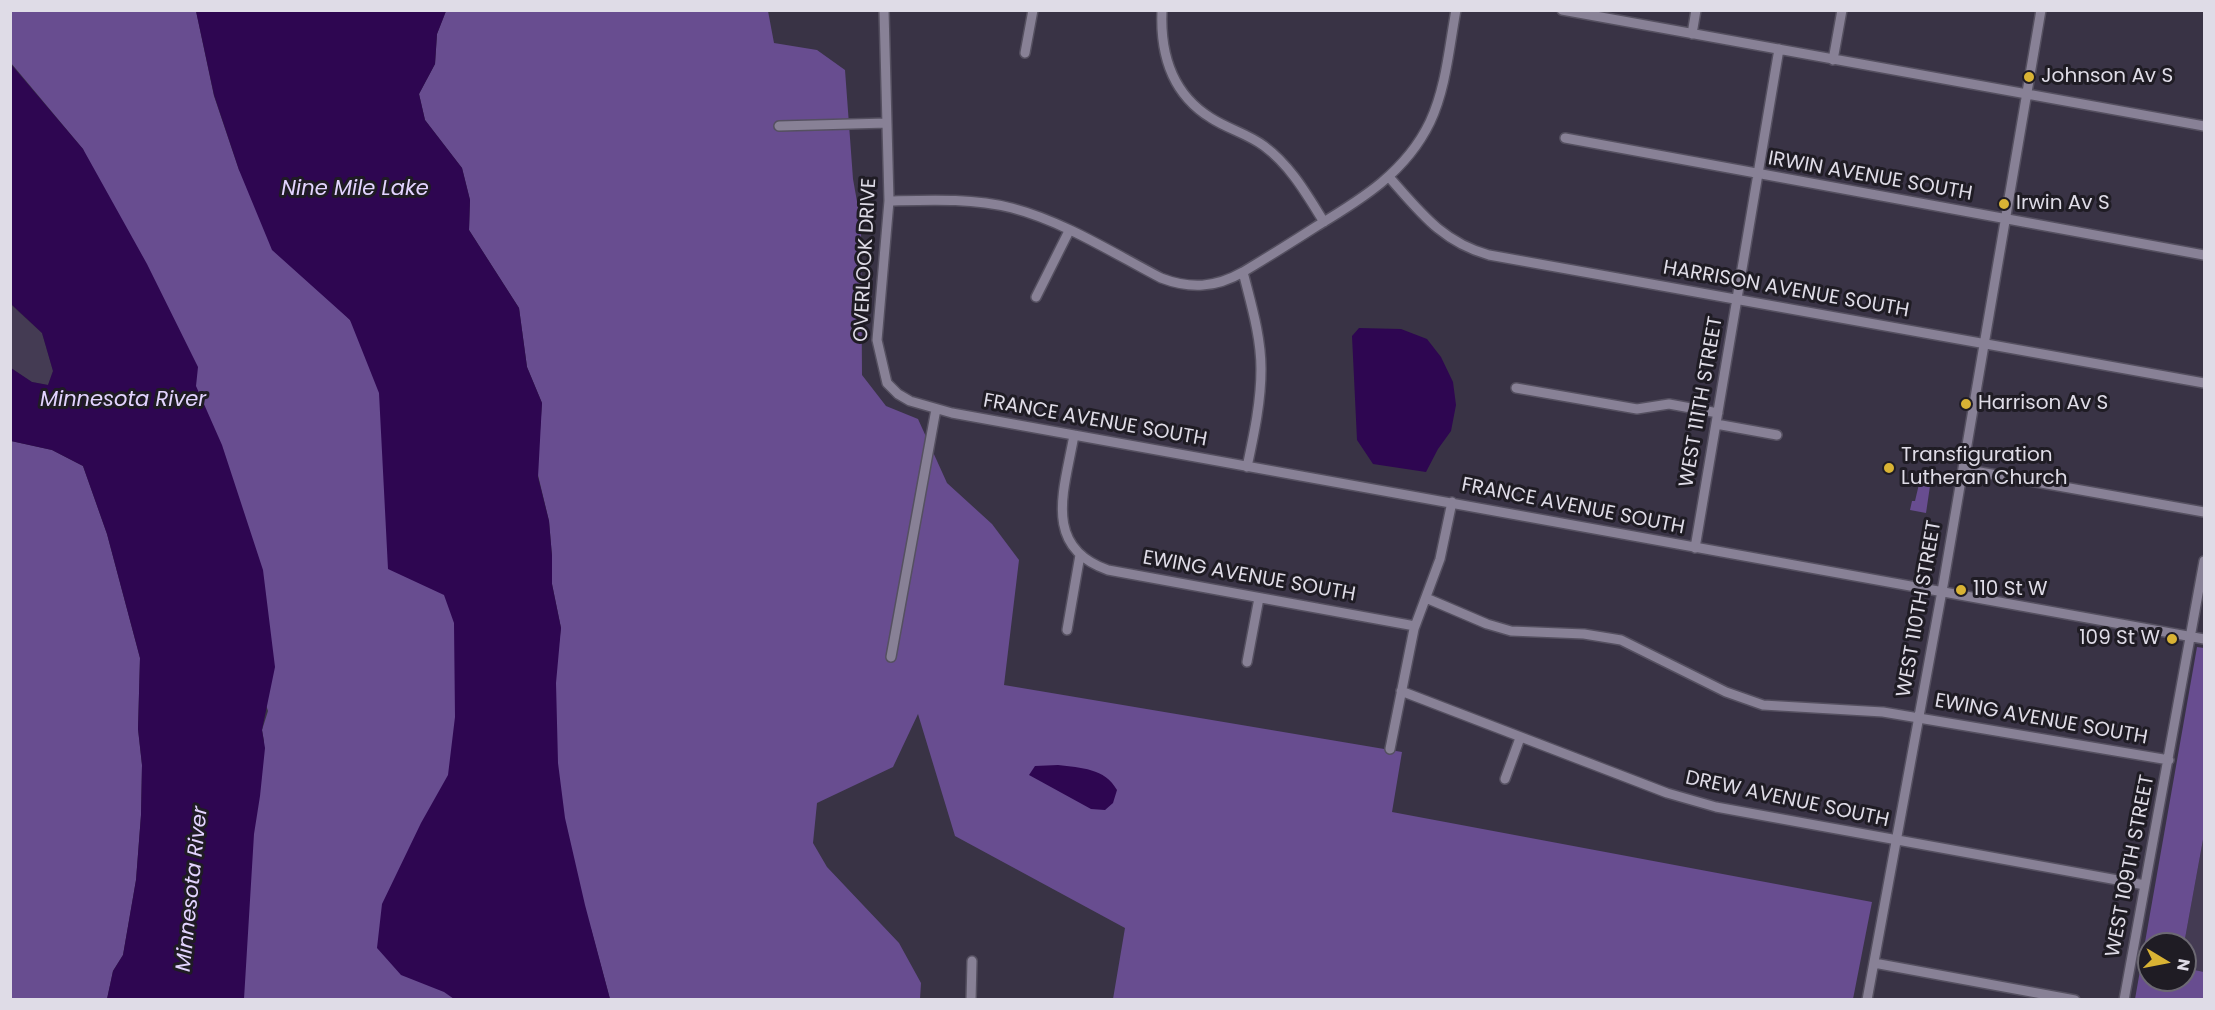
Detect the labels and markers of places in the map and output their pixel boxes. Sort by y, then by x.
place label: Johnson Av S [2041,65,2173,89]
marker: Johnson Av S [2022,70,2036,84]
place label: Irwin Av S [2016,192,2110,216]
marker: Irwin Av S [1997,197,2011,211]
place label: Harrison Av S [1978,392,2108,416]
marker: Harrison Av S [1959,397,1973,411]
place label: Transfiguration Lutheran Church [1901,444,2067,491]
marker: Transfiguration Lutheran Church [1882,461,1896,475]
place label: 110 St W [1973,578,2048,602]
marker: 110 St W [1954,583,1968,597]
place label: 109 St W [2079,627,2160,651]
marker: 109 St W [2165,632,2179,646]

